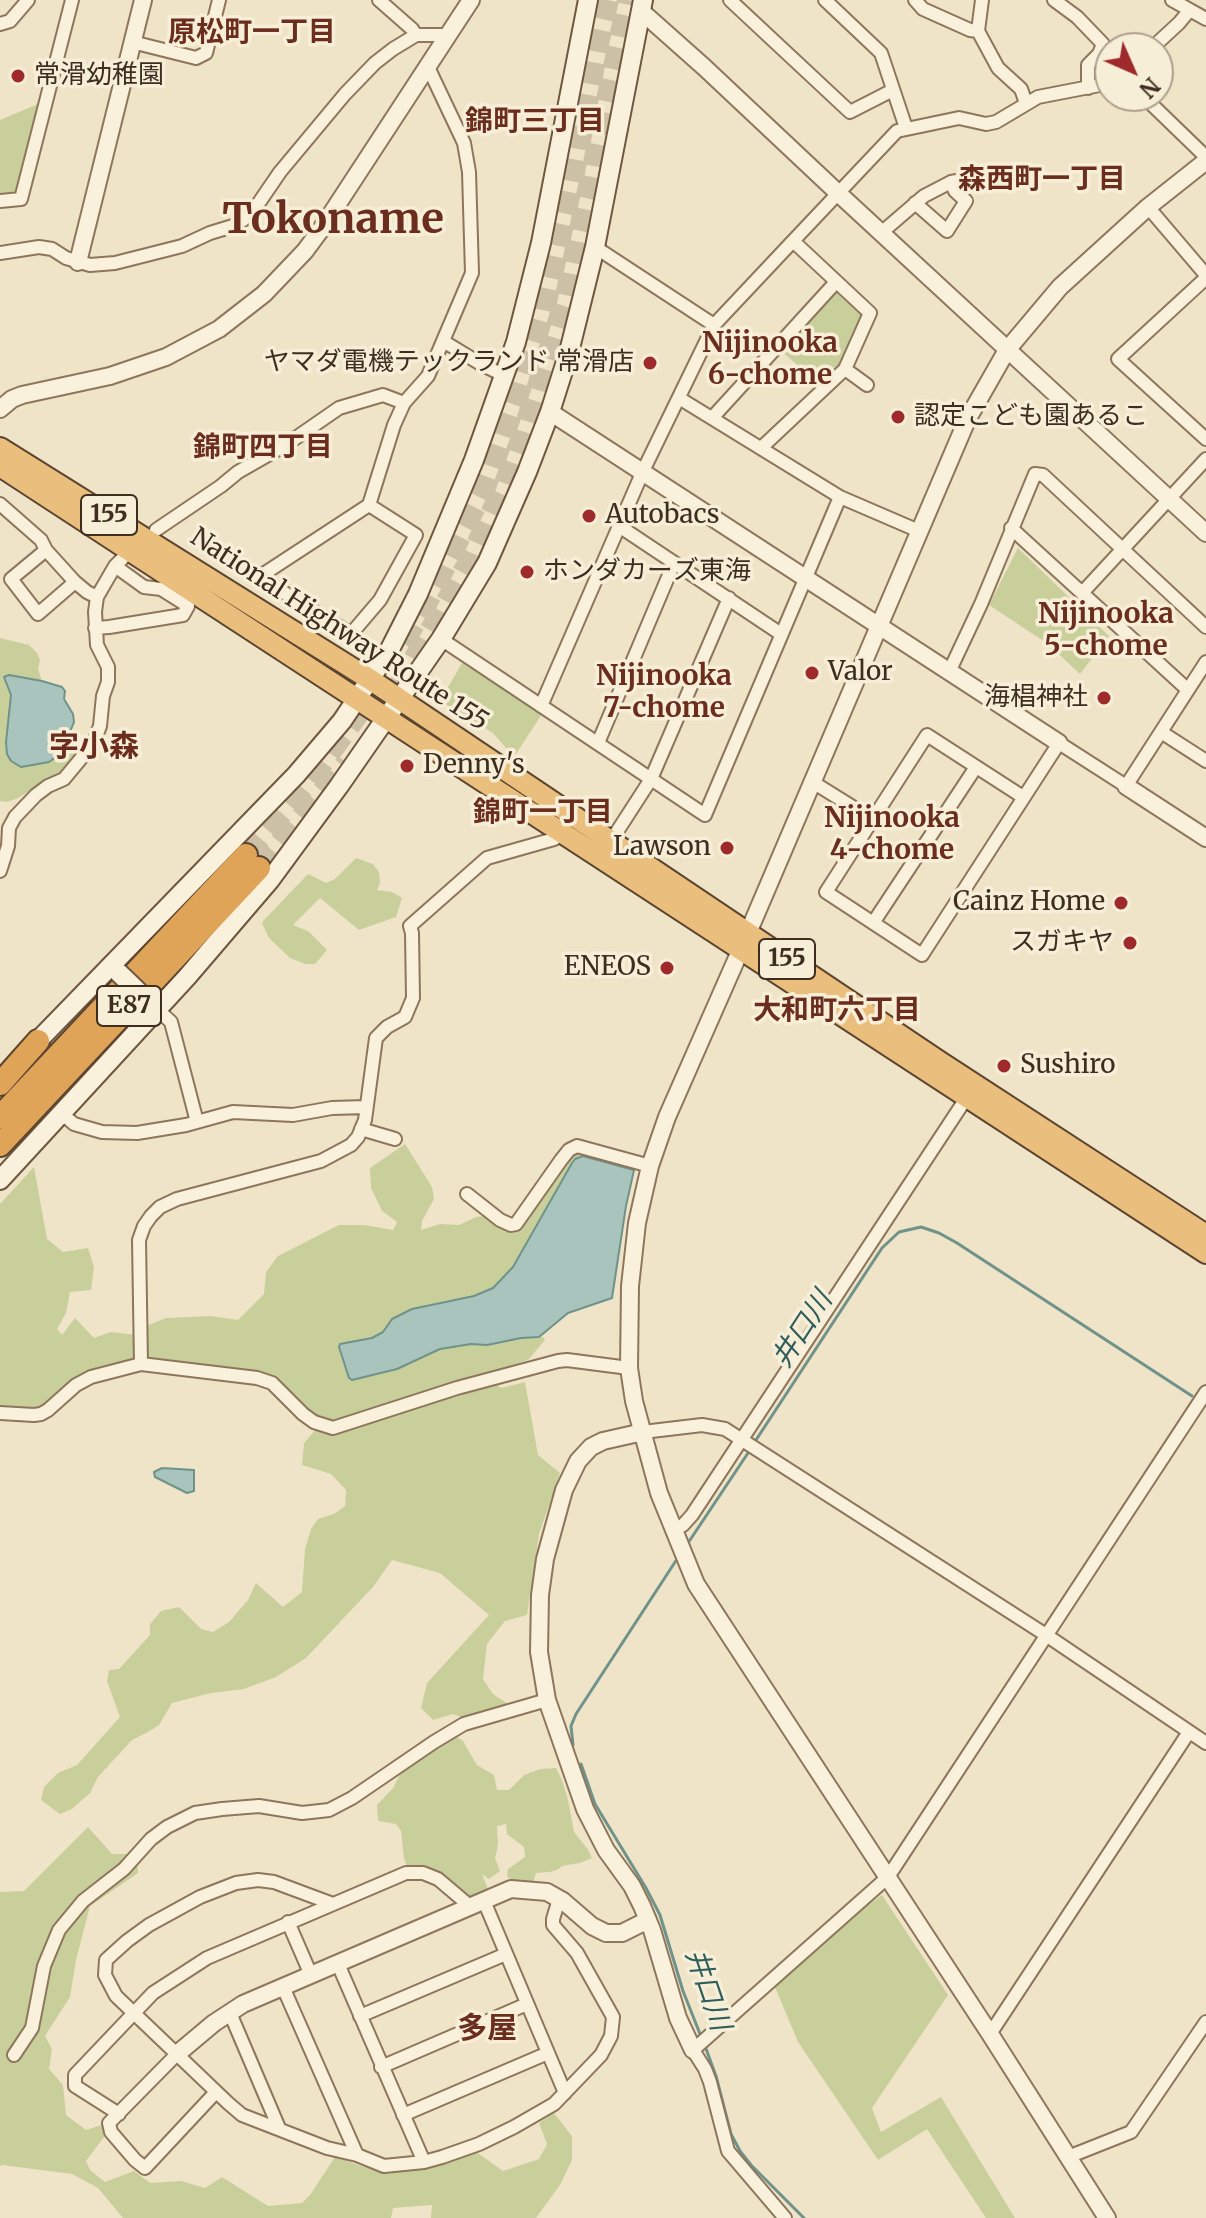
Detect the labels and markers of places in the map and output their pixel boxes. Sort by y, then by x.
place label: 常滑幼稚園 [34,60,164,92]
marker: 常滑幼稚園 [9,67,27,85]
place label: ヤマダ電機テックランド 常滑店 [264,347,634,379]
marker: ヤマダ電機テックランド 常滑店 [641,354,659,372]
place label: 認定こども園あるこ [914,401,1148,433]
marker: 認定こども園あるこ [889,408,907,426]
place label: Autobacs [605,500,719,532]
marker: Autobacs [580,507,598,525]
place label: ホンダカーズ東海 [543,556,751,588]
marker: ホンダカーズ東海 [518,563,536,581]
place label: Valor [828,657,893,689]
marker: Valor [803,664,821,682]
place label: 海椙神社 [984,682,1088,714]
marker: 海椙神社 [1095,689,1113,707]
place label: Denny's [423,750,525,782]
marker: Denny's [398,757,416,775]
place label: Lawson [613,832,711,864]
marker: Lawson [718,839,736,857]
place label: Cainz Home [953,887,1105,919]
marker: Cainz Home [1112,894,1130,912]
place label: スガキヤ [1010,927,1114,959]
marker: スガキヤ [1121,934,1139,952]
place label: ENEOS [564,952,651,984]
marker: ENEOS [658,959,676,977]
place label: Sushiro [1020,1050,1115,1082]
marker: Sushiro [995,1057,1013,1075]

